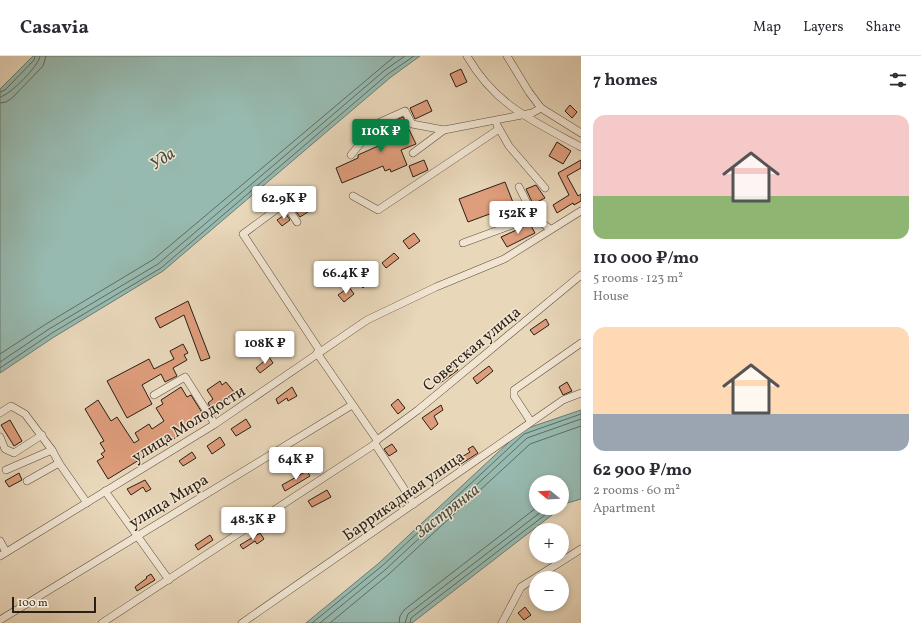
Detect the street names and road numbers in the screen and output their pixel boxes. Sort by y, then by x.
street label: Советская улица [419,302,526,397]
street label: улица Молодости [128,381,251,469]
street label: Баррикадная улица [339,446,470,547]
street label: улица Мира [125,469,213,534]

